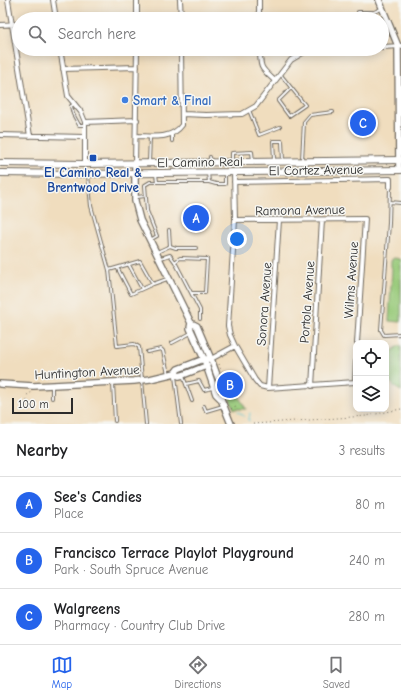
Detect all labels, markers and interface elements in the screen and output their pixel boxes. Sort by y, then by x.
search box [12,12,389,56]
icon: search [26,23,48,45]
text: Search here [58,25,136,43]
place label: Smart & Final [133,93,211,108]
marker: Smart & Final [120,95,130,105]
pin: C [350,108,376,138]
marker: El Camino Real & Brentwood Drive [88,153,98,163]
street label: El Camino Real [157,154,243,170]
street label: El Cortez Avenue [269,162,364,178]
place label: El Camino Real & Brentwood Drive [44,165,142,195]
street label: Ramona Avenue [255,202,345,218]
pin: A [183,203,209,233]
your location [227,229,247,249]
street label: Wilms Avenue [341,241,361,319]
street label: Portola Avenue [297,260,317,344]
street label: Sonora Avenue [254,261,274,346]
map controls [353,340,389,412]
button: locate [353,340,389,376]
street label: Huntington Avenue [34,362,140,382]
pin: B [217,370,243,400]
button: layers [353,376,389,412]
scale bar [12,396,73,415]
text: 100 m [18,398,49,411]
text: Nearby [16,441,67,460]
text: 3 results [339,443,385,458]
text: See's Candies [54,488,142,506]
text: A [25,497,33,512]
text: 80 m [355,497,385,512]
text: Place [54,506,84,521]
text: Francisco Terrace Playlot Playground [54,544,294,562]
text: B [25,553,33,568]
text: 240 m [349,553,385,568]
text: Park · South Spruce Avenue [54,562,208,577]
text: Walgreens [54,600,120,618]
text: C [25,609,33,624]
text: 280 m [348,609,385,624]
text: Pharmacy · Country Club Drive [54,618,225,633]
tab: Map [51,654,73,691]
tab: Directions [175,654,221,691]
tab: Saved [323,654,350,691]

